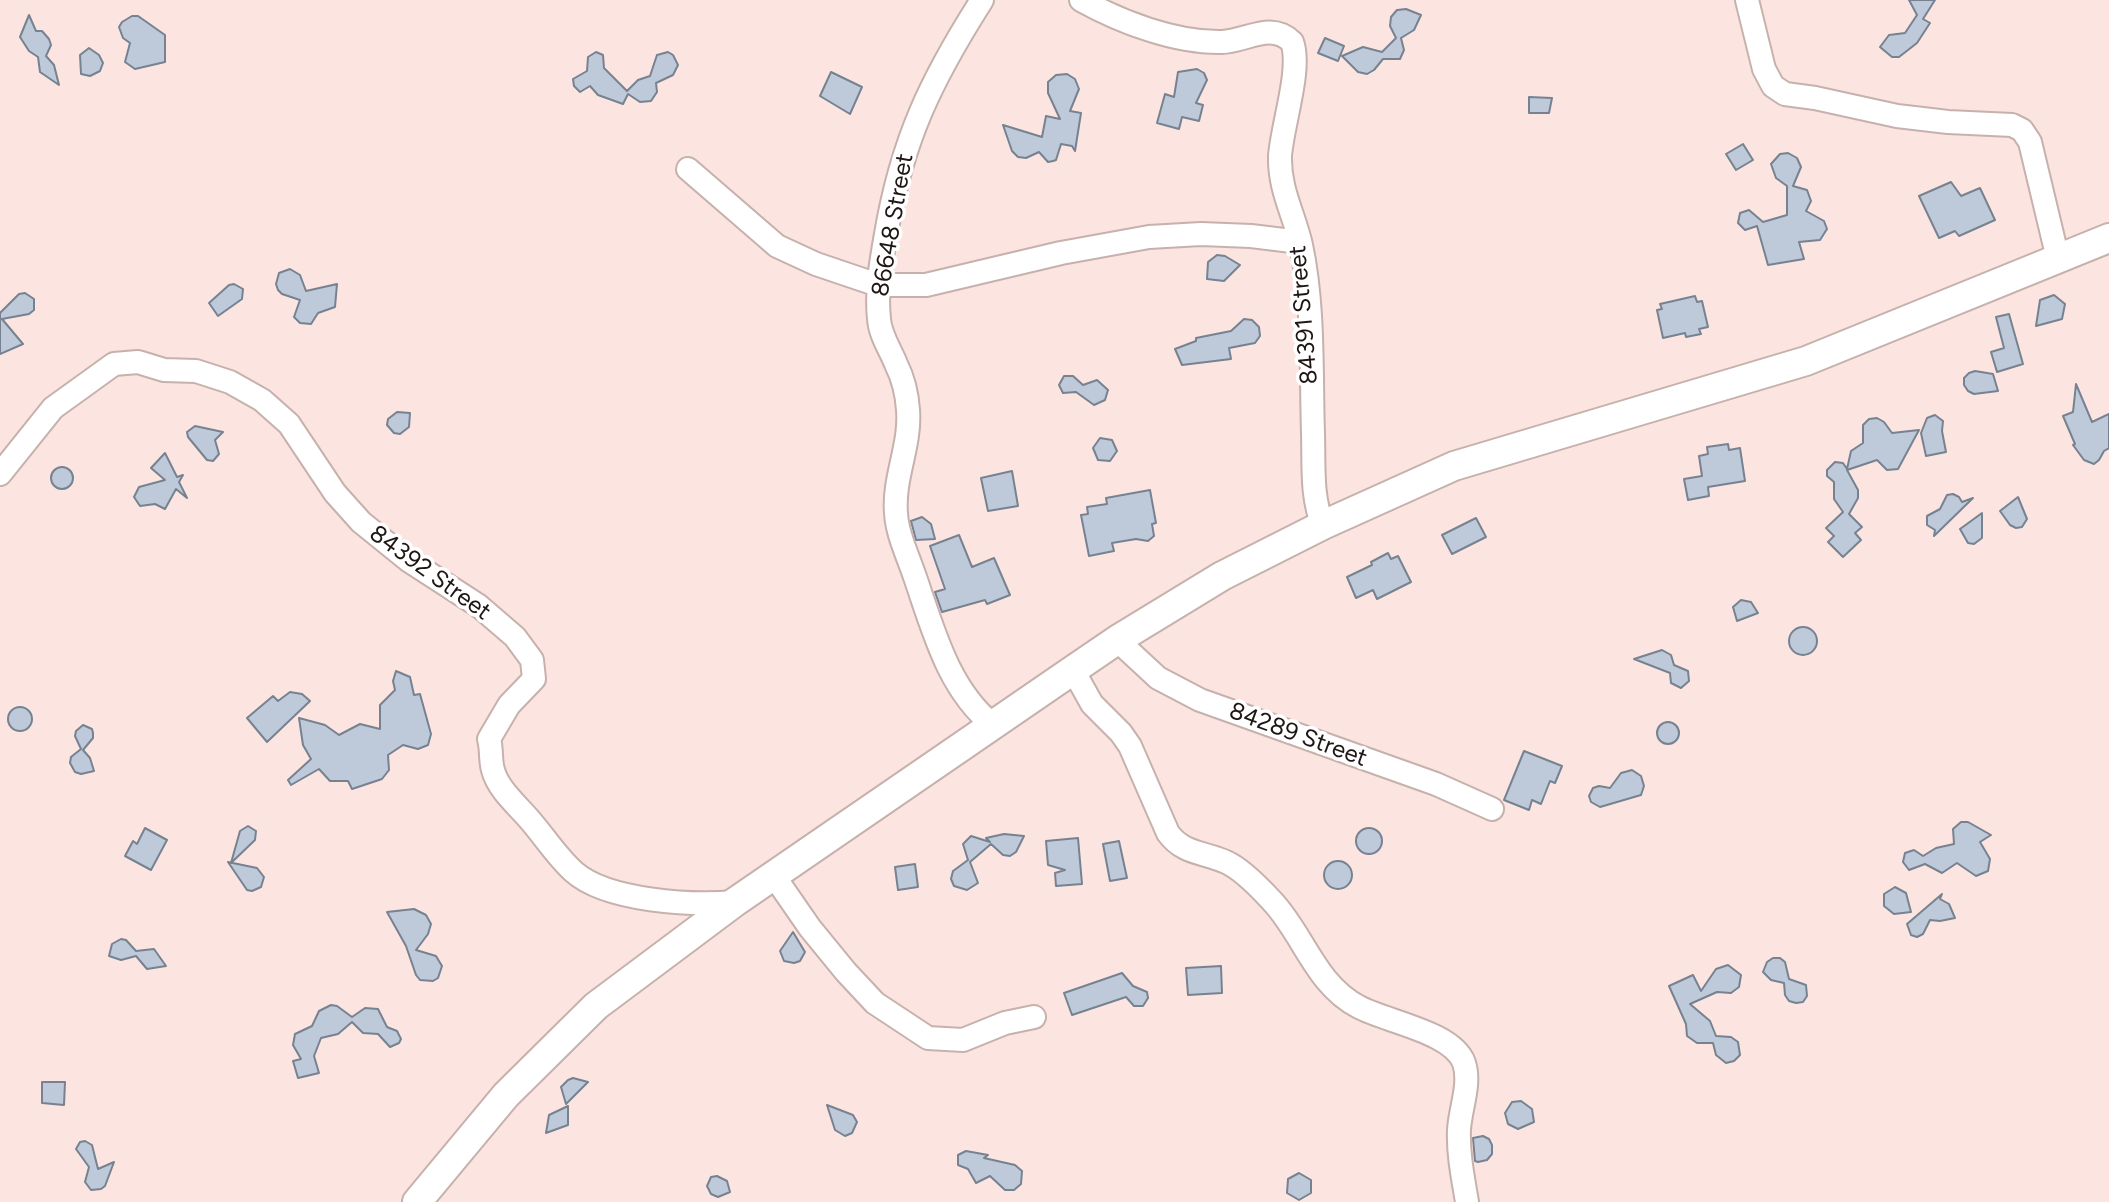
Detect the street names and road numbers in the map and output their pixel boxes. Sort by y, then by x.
street label: 86648 Street [866,151,920,299]
street label: 84391 Street [1284,244,1324,386]
street label: 84392 Street [364,519,496,627]
street label: 84289 Street [1225,697,1371,773]

